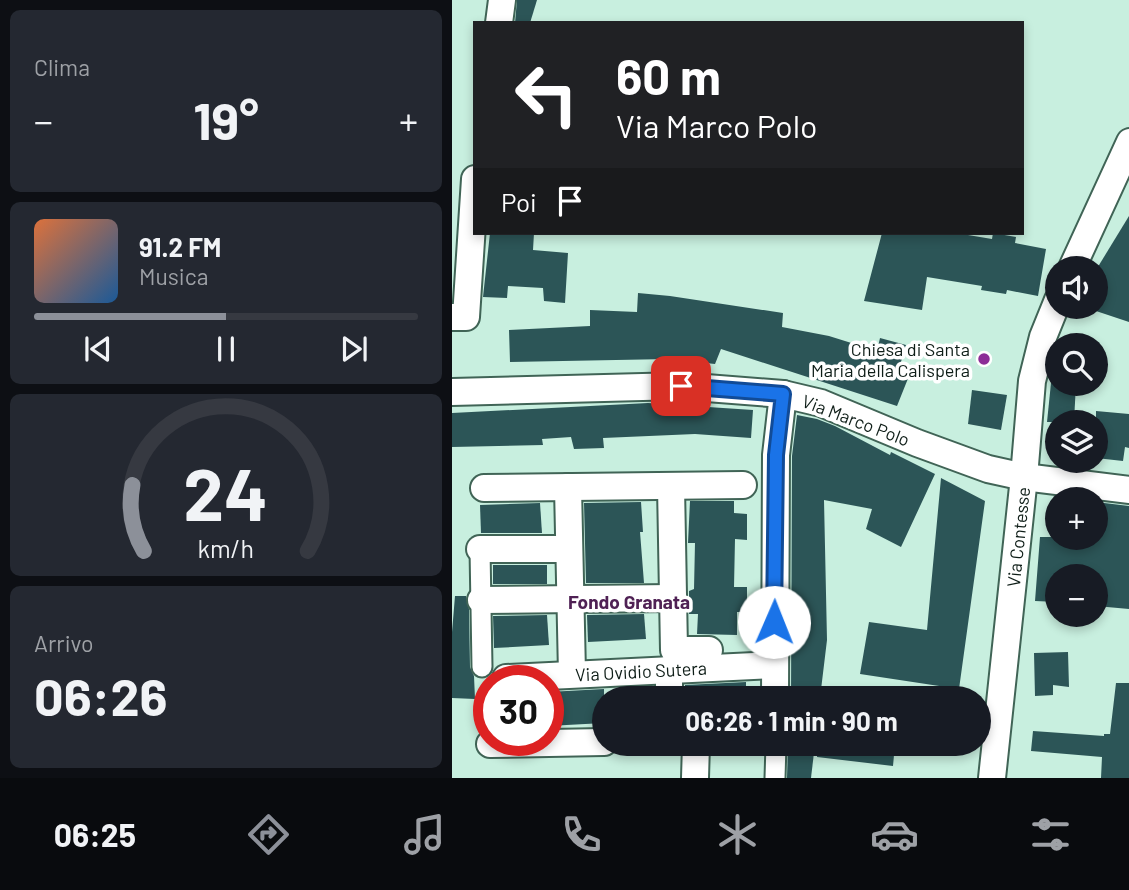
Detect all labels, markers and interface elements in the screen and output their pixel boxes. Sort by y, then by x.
text: 60 m [616,46,721,105]
icon: left [501,49,592,140]
text: Clima [34,53,90,81]
text: 19° [193,88,259,150]
text: − [34,97,53,143]
text: + [399,97,418,143]
text: Via Marco Polo [616,106,817,144]
icon: arrive [551,182,589,220]
text: Poi [501,186,537,217]
text: 91.2 FM [139,231,221,262]
map controls [1045,256,1108,627]
button: sound [1045,256,1108,319]
text: Musica [139,262,208,290]
icon: previous [79,330,117,368]
icon: pause [207,330,245,368]
icon: next [335,330,373,368]
button: search [1045,333,1108,396]
place label: Chiesa di Santa Maria della Calispera [811,338,970,381]
marker: Chiesa di Santa Maria della Calispera [976,351,992,367]
pin [651,356,711,416]
icon: arrive [662,367,700,405]
street label: Via Marco Polo [799,389,913,451]
button: layers [1045,410,1108,473]
text: 24 [184,448,268,536]
street label: Via Contesse [1002,486,1034,588]
button: + [1045,487,1108,550]
text: km/h [198,533,254,563]
button: − [1045,564,1108,627]
position arrow [737,585,811,659]
district label: Fondo Granata [568,590,690,613]
text: Arrivo [34,629,94,657]
street label: Via Ovidio Sutera [575,657,707,685]
text: 06:26 [34,664,168,726]
speed limit sign: 30 [473,665,564,756]
text: 06:26 · 1 min · 90 m [685,705,898,736]
icon: directions [244,810,293,859]
icon: music [400,810,449,859]
icon: phone [557,810,606,859]
icon: climate [713,810,762,859]
icon: car [870,810,919,859]
icon: filters [1026,810,1075,859]
text: 06:25 [54,815,136,853]

